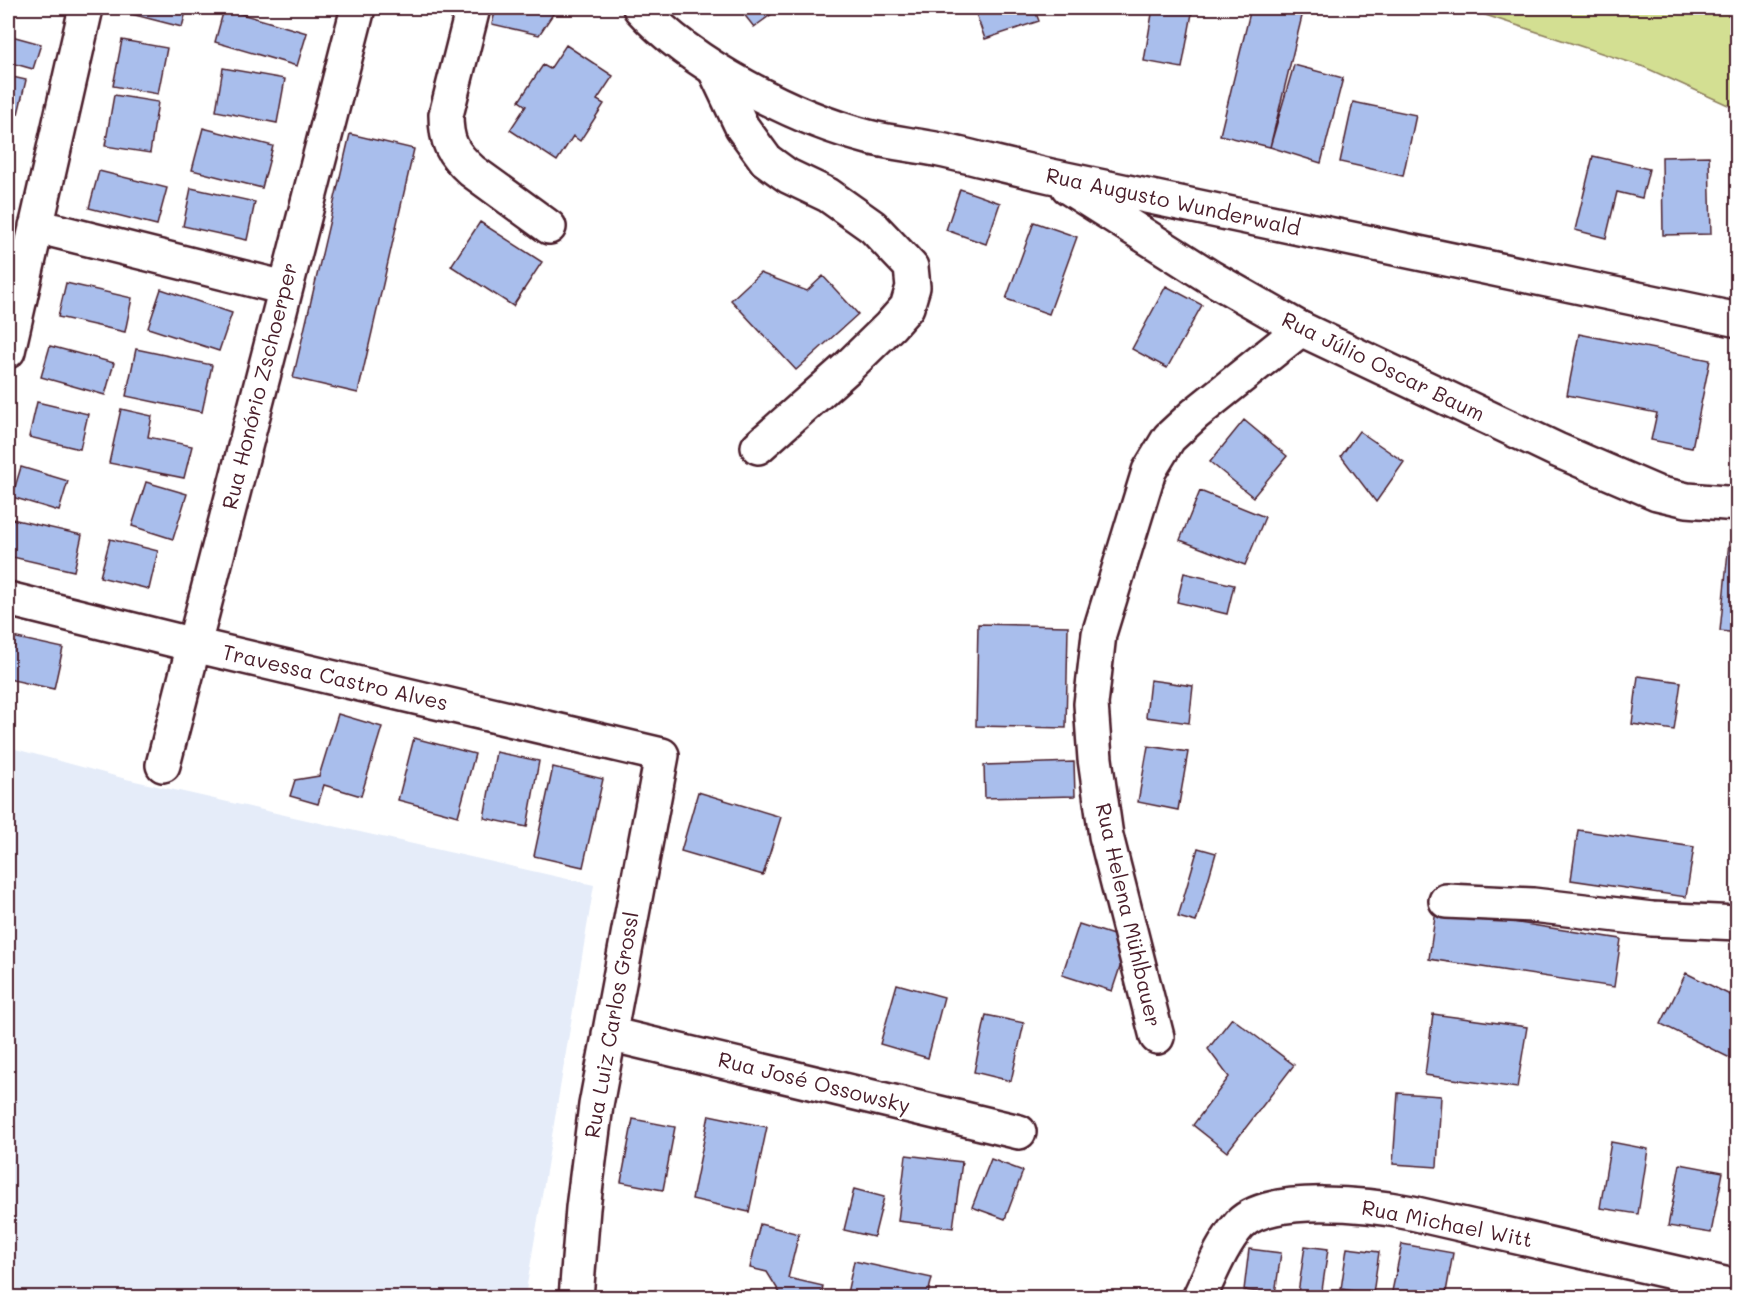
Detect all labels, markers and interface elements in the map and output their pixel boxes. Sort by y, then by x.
street label: Rua Augusto Wunderwald [1044,160,1303,241]
street label: Rua Honório Zschoerper [215,259,302,512]
street label: Rua Júlio Oscar Baum [1278,305,1490,427]
street label: Travessa Castro Alves [220,637,451,716]
street label: Rua Helena Mühlbauer [1091,800,1168,1029]
street label: Rua Luiz Carlos Grossl [577,909,644,1140]
street label: Rua José Ossowsky [716,1045,913,1118]
street label: Rua Michael Witt [1360,1193,1535,1252]

